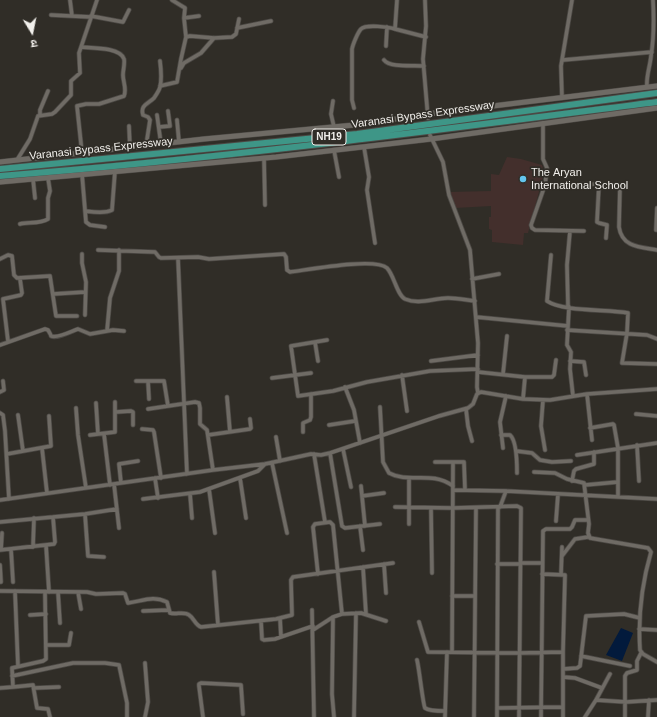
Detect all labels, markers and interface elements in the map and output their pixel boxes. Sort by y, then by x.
north arrow [12,12,52,52]
text: उ [30,37,38,50]
street label: Varanasi Bypass Expressway [351,98,495,132]
road number: NH19 [312,129,346,145]
street label: Varanasi Bypass Expressway [29,135,173,163]
place label: The Aryan International School [531,166,628,192]
marker: The Aryan International School [518,174,528,184]

